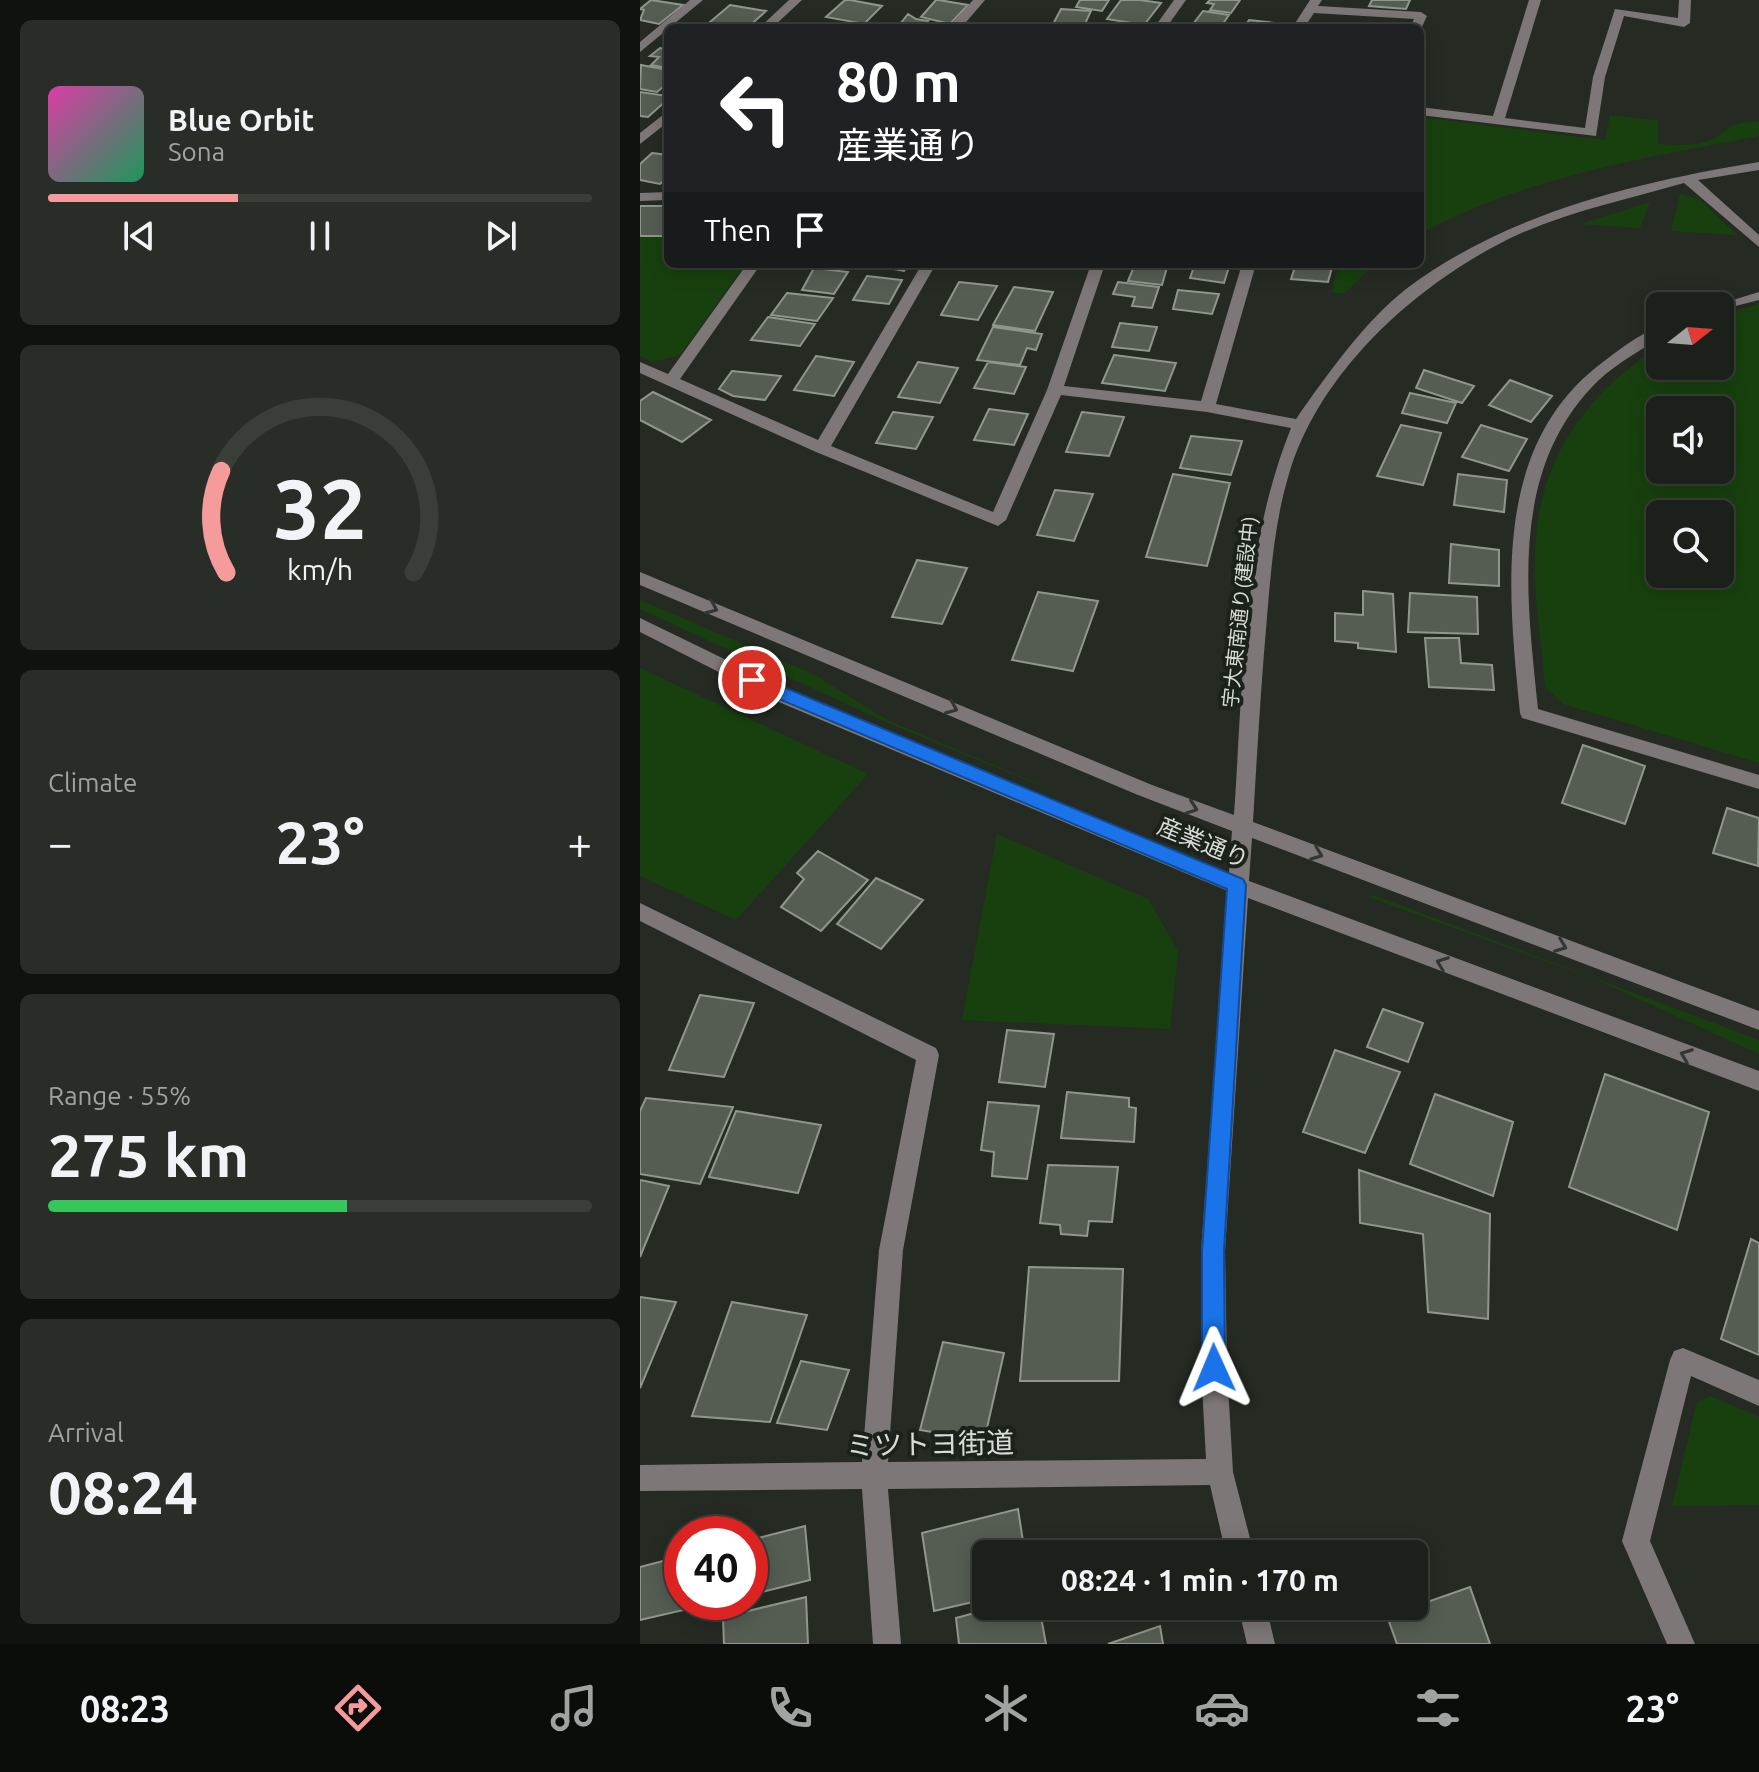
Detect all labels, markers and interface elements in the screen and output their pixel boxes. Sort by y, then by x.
text: 80 m [836,50,961,113]
icon: left [704,56,808,160]
text: Blue Orbit [168,103,314,137]
text: 産業通り [836,124,980,165]
text: Sona [168,137,225,166]
icon: arrive [788,208,832,252]
text: Then [704,213,772,247]
icon: previous [117,214,161,258]
icon: pause [298,214,342,258]
icon: next [479,214,523,258]
north arrow [1646,292,1734,380]
map controls [1646,292,1734,588]
button: sound [1646,396,1734,484]
text: 32 [273,461,367,555]
button: search [1646,500,1734,588]
street label: 宇大東南通り(建設中) [1218,515,1261,709]
text: km/h [287,553,353,585]
one-way arrow [704,598,718,614]
pin [718,646,786,714]
icon: arrive [730,658,774,702]
one-way arrow [943,699,958,715]
text: Climate [48,768,137,797]
one-way arrow [1184,798,1198,814]
text: 23° [276,808,364,875]
street label: 産業通り [1154,812,1253,873]
text: − [48,818,73,867]
text: + [567,818,592,867]
one-way arrow [1309,844,1323,861]
one-way arrow [1553,936,1567,953]
one-way arrow [1436,956,1450,973]
one-way arrow [1680,1048,1694,1065]
text: Range · 55% [48,1081,191,1110]
text: 275 km [48,1121,249,1188]
position arrow [1172,1326,1256,1410]
text: Arrival [48,1418,124,1447]
street label: ミツトヨ街道 [846,1427,1014,1460]
text: 08:24 [48,1458,198,1525]
speed limit sign: 40 [664,1516,768,1620]
text: 08:24 · 1 min · 170 m [1061,1563,1339,1597]
icon: directions [330,1680,386,1736]
icon: music [546,1680,602,1736]
icon: phone [762,1680,818,1736]
icon: climate [978,1680,1034,1736]
icon: car [1194,1680,1250,1736]
icon: filters [1410,1680,1466,1736]
text: 08:23 [80,1688,170,1729]
text: 23° [1626,1688,1679,1729]

